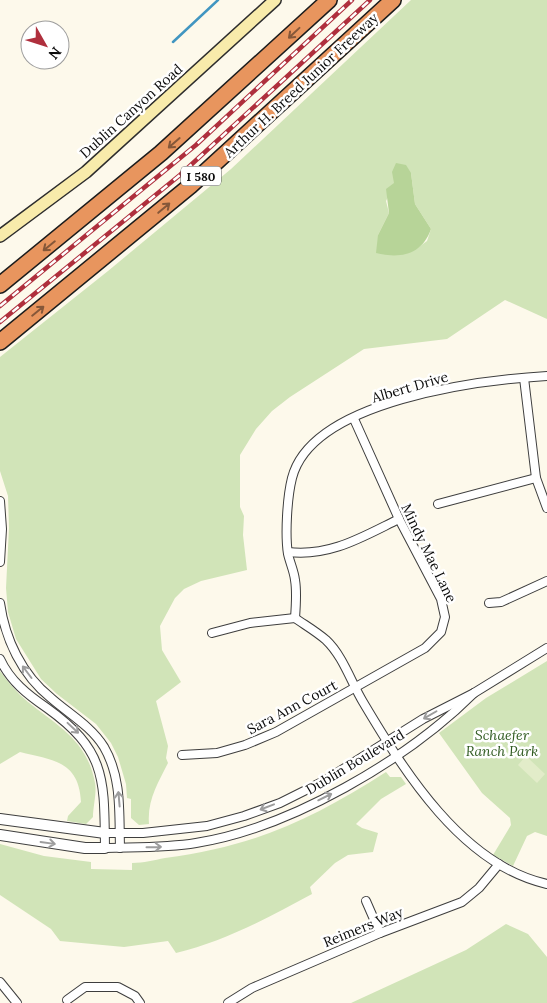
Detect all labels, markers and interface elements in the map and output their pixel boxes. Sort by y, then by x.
street label: Arthur H. Breed Junior Freeway [219,8,382,162]
north arrow [20,20,70,70]
one-way arrow [287,27,300,39]
text: N [45,43,66,63]
street label: Dublin Canyon Road [76,60,186,162]
one-way arrow [167,137,180,148]
road number: I 580 [181,167,221,186]
one-way arrow [157,203,170,214]
one-way arrow [42,241,55,252]
one-way arrow [31,306,44,317]
street label: Albert Drive [369,367,451,407]
street label: Mindy Mae Lane [397,501,461,606]
one-way arrow [22,666,33,679]
street label: Sara Ann Court [244,675,341,738]
one-way arrow [424,711,438,721]
one-way arrow [66,722,79,734]
street label: Dublin Boulevard [302,725,408,799]
park label: Schaefer Ranch Park [466,726,538,760]
one-way arrow [114,791,124,807]
one-way arrow [317,792,332,801]
one-way arrow [260,804,275,813]
one-way arrow [40,838,56,848]
one-way arrow [146,842,162,852]
street label: Reimers Way [320,903,406,951]

